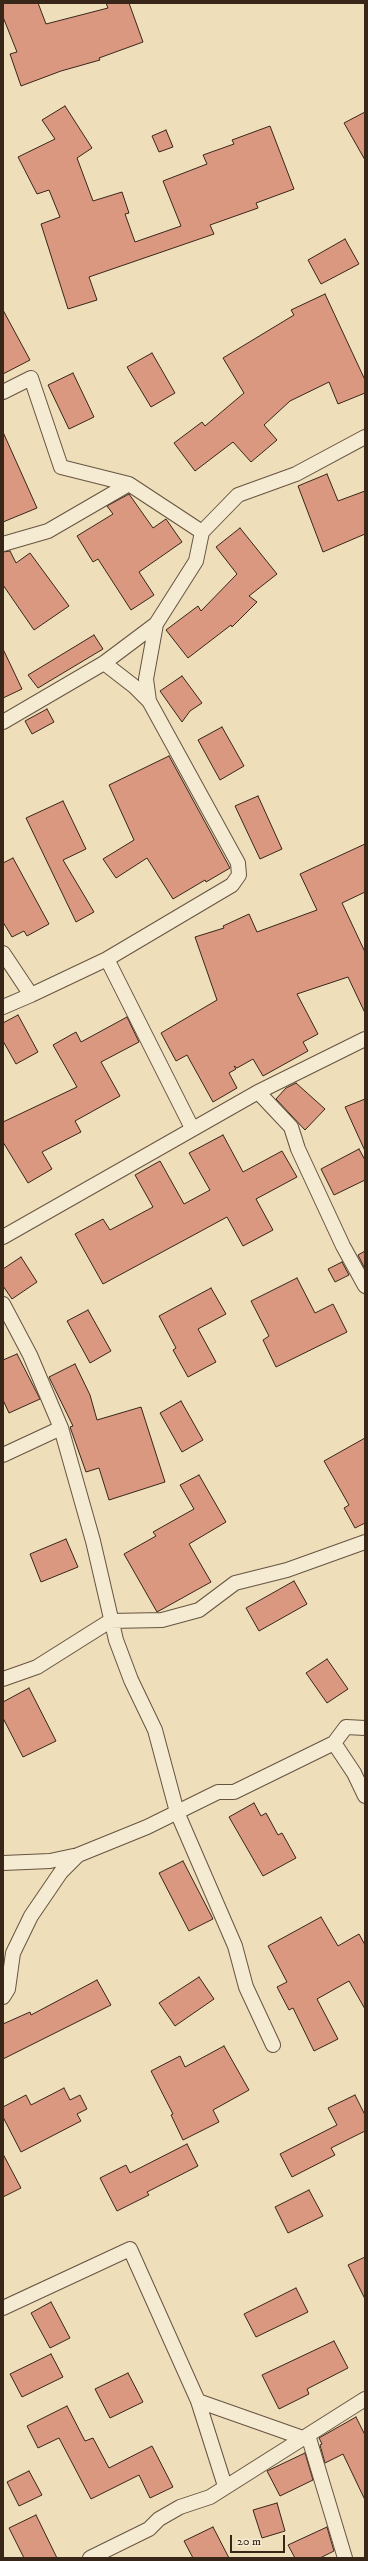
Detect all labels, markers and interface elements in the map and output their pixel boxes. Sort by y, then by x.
scale bar [232,2527,287,2553]
text: 20 m [237,2534,261,2549]

